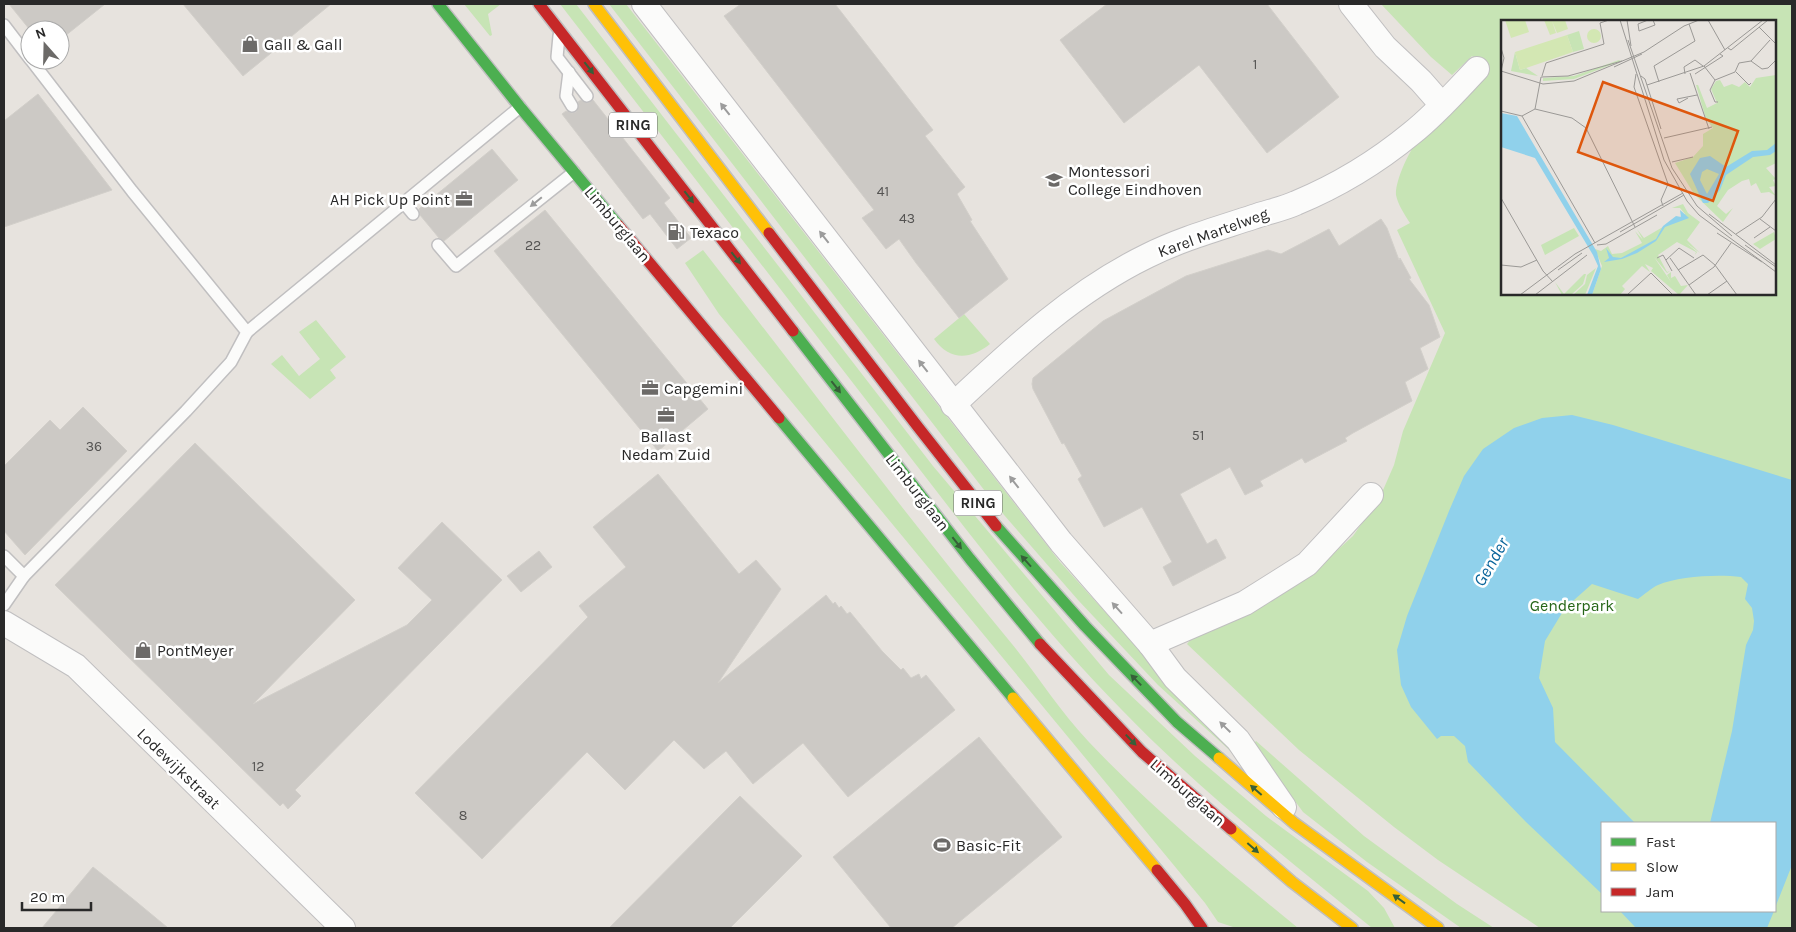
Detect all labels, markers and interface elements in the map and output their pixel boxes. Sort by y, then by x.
north arrow [20,20,70,70]
inset map [1501,20,1776,295]
text: N [33,24,48,43]
shop icon: Gall & Gall [240,34,260,54]
place label: Gall & Gall [264,35,342,54]
house number: 1 [1253,56,1257,73]
one-way arrow [584,61,595,74]
one-way arrow [720,102,730,116]
road number: RING [609,112,657,138]
place label: Montessori College Eindhoven [1068,162,1202,199]
school or university icon: Montessori College Eindhoven [1044,170,1064,190]
street label: Limburglaan [581,183,655,266]
house number: 41 [877,183,889,200]
office icon: AH Pick Up Point [454,189,474,209]
place label: AH Pick Up Point [330,190,450,209]
one-way arrow [683,190,694,203]
one-way arrow [530,197,543,208]
street label: Karel Martelweg [1155,204,1271,261]
house number: 43 [899,210,915,227]
fuel station icon: Texaco [666,222,686,242]
place label: Texaco [690,223,739,242]
one-way arrow [819,231,830,244]
house number: 22 [525,237,541,254]
one-way arrow [731,251,742,264]
one-way arrow [918,360,929,373]
office icon: Capgemini [640,378,660,398]
place label: Capgemini [664,379,743,398]
one-way arrow [831,380,841,394]
office icon: Ballast Nedam Zuid [656,405,676,425]
place label: Ballast Nedam Zuid [621,427,711,464]
house number: 51 [1192,427,1204,444]
house number: 36 [86,438,102,455]
street label: Limburglaan [882,450,954,535]
one-way arrow [1008,476,1019,489]
road number: RING [954,490,1002,516]
water label: Gender [1468,533,1514,590]
one-way arrow [952,536,963,549]
one-way arrow [1020,555,1032,567]
park label: Genderpark [1530,596,1614,615]
one-way arrow [1111,602,1123,614]
shop icon: PontMeyer [133,640,153,660]
place label: PontMeyer [157,641,234,660]
one-way arrow [1130,675,1142,687]
one-way arrow [1219,721,1231,733]
street label: Lodewijkstraat [133,724,224,813]
one-way arrow [1125,734,1137,746]
street label: Limburglaan [1146,755,1229,830]
house number: 12 [252,758,264,775]
one-way arrow [1250,785,1262,796]
house number: 8 [459,807,467,824]
legend [1601,822,1776,912]
text: Fast [1646,833,1676,851]
sports icon: Basic-Fit [932,835,952,855]
place label: Basic-Fit [956,836,1021,855]
one-way arrow [1246,842,1258,854]
text: Slow [1646,858,1678,876]
scale bar [22,880,91,912]
text: Jam [1646,883,1674,901]
text: 20 m [30,888,65,906]
one-way arrow [1393,894,1406,905]

